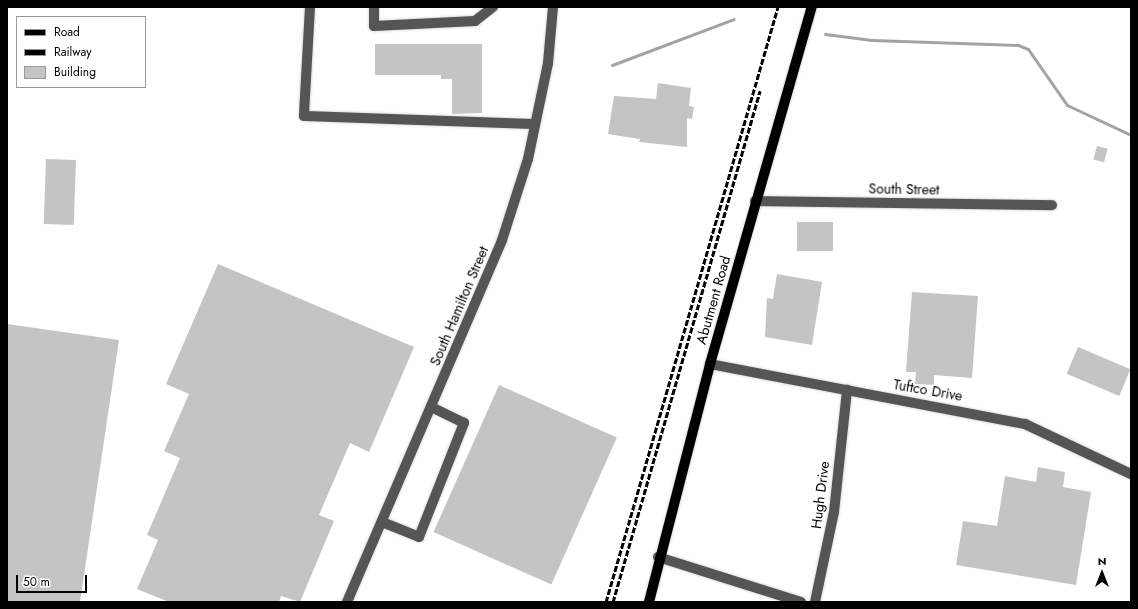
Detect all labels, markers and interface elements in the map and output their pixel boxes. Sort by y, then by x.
legend [16,16,146,88]
text: Road [54,23,80,41]
text: Railway [54,43,92,61]
text: Building [54,63,96,81]
street label: South Street [868,180,940,198]
street label: South Hamilton Street [426,244,492,368]
street label: Abutment Road [692,254,734,346]
street label: Tuftco Drive [892,376,964,404]
street label: Hugh Drive [808,460,832,530]
north arrow [1082,553,1122,593]
text: N [1098,553,1106,569]
scale bar [18,567,89,593]
text: 50 m [23,573,50,591]

